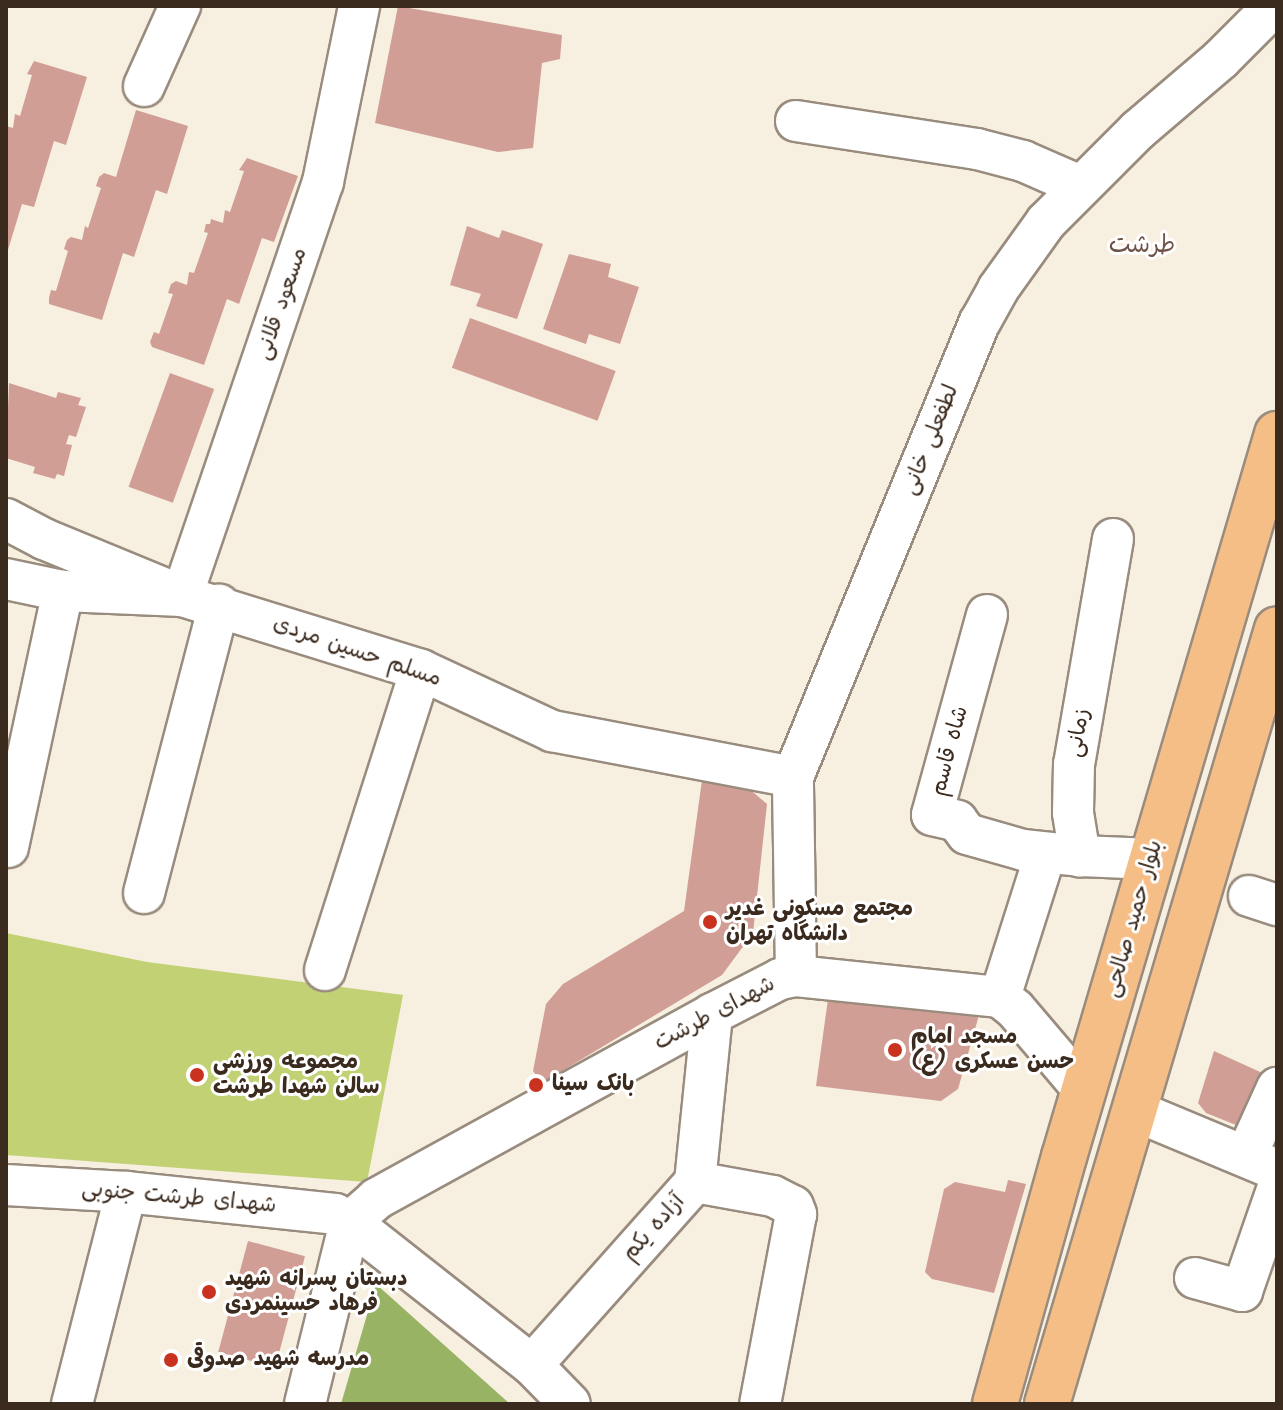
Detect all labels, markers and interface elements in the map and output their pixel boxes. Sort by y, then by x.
district label: طرشت [1109,232,1175,260]
street label: مسعود قلانی [250,244,314,364]
street label: لطفعلی خانی [897,381,965,499]
street label: مسلم حسین مردی [269,611,445,693]
street label: شاه قاسم [925,703,975,799]
street label: زمانی [1062,707,1096,759]
street label: بلوار حمید صالحی [1099,837,1169,1001]
place label: مجتمع مسکونی غدیر دانشگاه تهران [726,896,913,948]
marker: مجتمع مسکونی غدیر دانشگاه تهران [701,913,719,931]
street label: شهدای طرشت [650,971,780,1057]
place label: مسجد امام حسن عسکری (ع) [911,1024,1074,1076]
marker: مسجد امام حسن عسکری (ع) [886,1041,904,1059]
place label: مجموعه ورزشی سالن شهدا طرشت [213,1049,379,1100]
marker: مجموعه ورزشی سالن شهدا طرشت [188,1066,206,1084]
place label: بانک سینا [552,1072,634,1098]
marker: بانک سینا [527,1076,545,1094]
street label: شهدای طرشت جنوبی [81,1176,277,1220]
street label: آزاده یکم [617,1189,691,1267]
place label: دبستان پسرانه شهيد فرهاد حسينمردی [225,1266,407,1318]
marker: دبستان پسرانه شهيد فرهاد حسينمردی [200,1283,218,1301]
place label: مدرسه شهید صدوقی [187,1347,369,1373]
marker: مدرسه شهید صدوقی [162,1351,180,1369]

